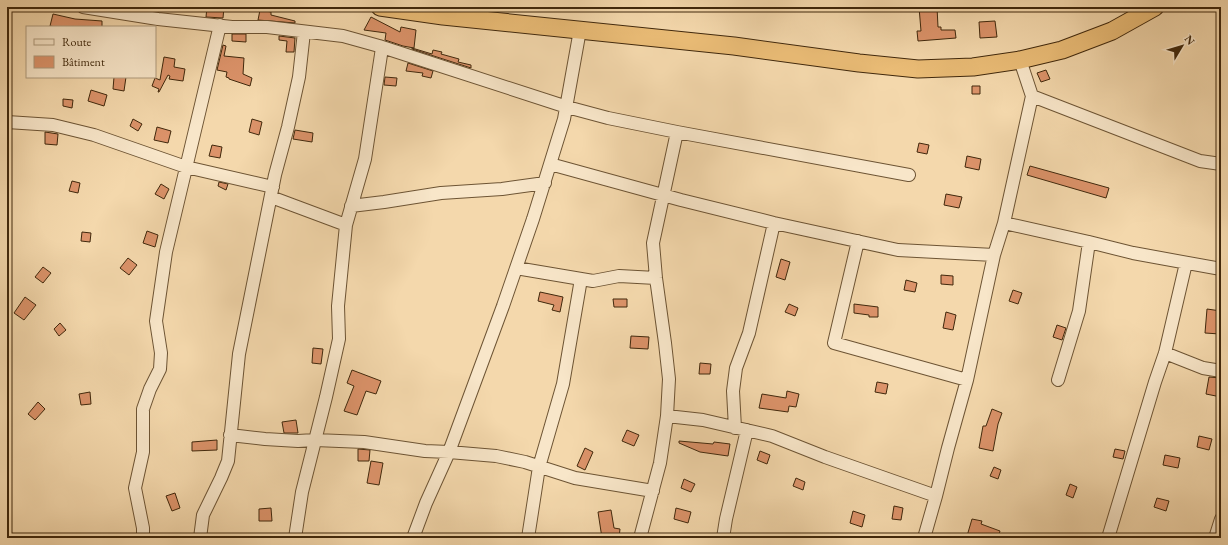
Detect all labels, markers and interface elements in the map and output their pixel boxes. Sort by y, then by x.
legend [26,26,156,78]
north arrow [1162,26,1202,66]
text: N [1182,32,1198,48]
text: Route [62,34,92,50]
text: Bâtiment [62,54,105,70]

